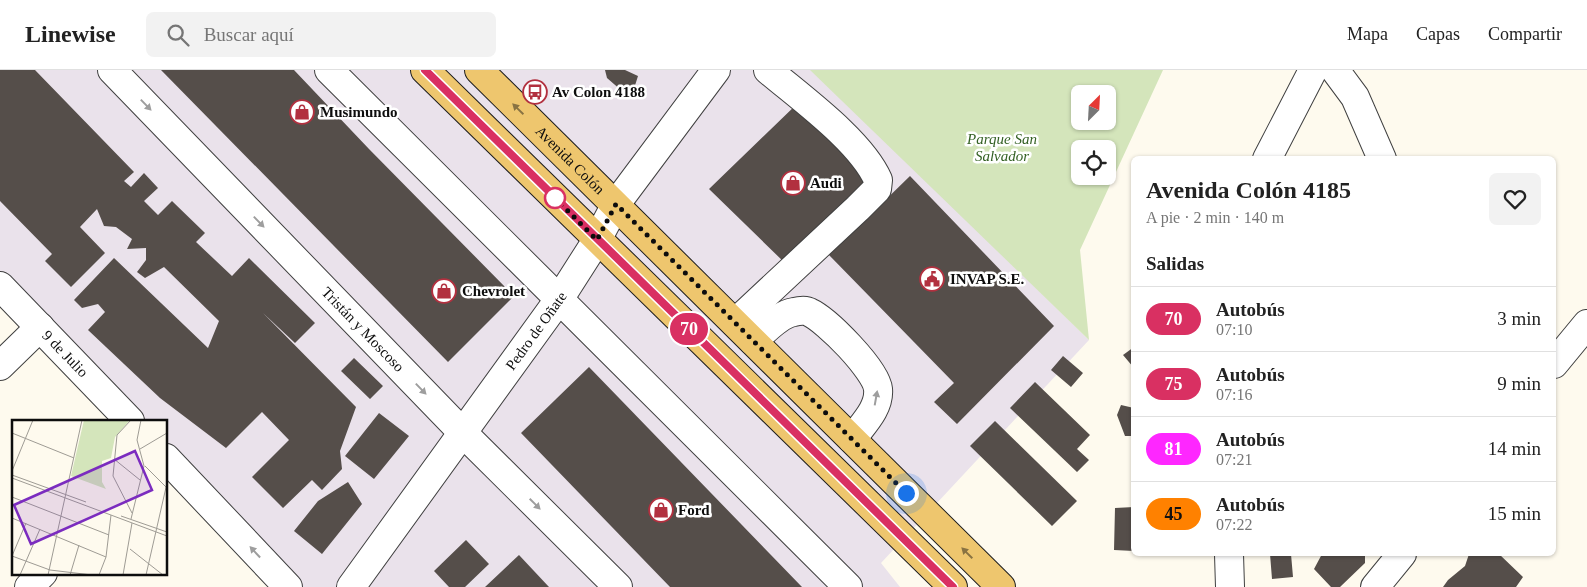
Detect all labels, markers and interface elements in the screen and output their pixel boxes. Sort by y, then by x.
search box [146,12,496,57]
text: Linewise [25,21,116,47]
icon: search [164,21,192,49]
text: Buscar aquí [204,24,294,45]
text: Mapa [1347,24,1388,44]
text: Capas [1416,24,1460,44]
text: Compartir [1488,24,1562,44]
bus stop icon: Av Colon 4188 [522,79,548,105]
place label: Av Colon 4188 [552,84,645,100]
north arrow [1071,85,1116,130]
map controls [1071,85,1116,185]
one-way arrow [140,99,152,111]
shop icon: Musimundo [289,99,315,125]
one-way arrow [513,103,525,115]
place label: Musimundo [320,104,398,120]
street label: Avenida Colón [532,123,608,198]
park label: Parque San Salvador [966,131,1037,164]
button: locate [1071,140,1116,185]
shop icon: Audi [780,170,806,196]
button: heart [1489,173,1541,225]
place label: Audi [810,175,842,191]
text: Avenida Colón 4185 [1146,177,1351,203]
unlabelled marker [544,187,566,209]
text: A pie · 2 min · 140 m [1146,209,1284,226]
one-way arrow [253,215,265,227]
text: Salidas [1146,253,1204,274]
public building icon: INVAP S.E. [919,266,945,292]
place label: INVAP S.E. [950,271,1025,287]
shop icon: Chevrolet [431,278,457,304]
place label: Chevrolet [462,283,525,299]
street label: Tristán y Moscoso [319,284,407,375]
street label: Pedro de Oñate [503,289,570,373]
text: Autobús [1216,299,1285,320]
text: 3 min [1497,308,1541,329]
text: 70 [1165,309,1183,329]
line badge: 70 [666,313,712,345]
text: 70 [680,319,698,339]
text: 07:10 [1216,321,1252,338]
street label: 9 de Julio [39,327,91,380]
text: Autobús [1216,364,1285,385]
text: 9 min [1497,373,1541,394]
text: 75 [1165,374,1183,394]
one-way arrow [415,382,427,394]
text: 07:16 [1216,386,1252,403]
one-way arrow [873,389,881,405]
inset map [12,420,168,574]
text: Autobús [1216,429,1285,450]
text: 14 min [1488,438,1541,459]
text: 81 [1165,439,1183,459]
text: 07:21 [1216,451,1252,468]
your location [894,481,919,506]
text: Autobús [1216,494,1285,515]
shop icon: Ford [648,497,674,523]
one-way arrow [529,498,541,510]
place label: Ford [678,502,710,518]
text: 15 min [1488,503,1541,524]
text: 45 [1165,504,1183,524]
text: 07:22 [1216,516,1252,533]
one-way arrow [249,546,261,558]
one-way arrow [961,547,973,559]

